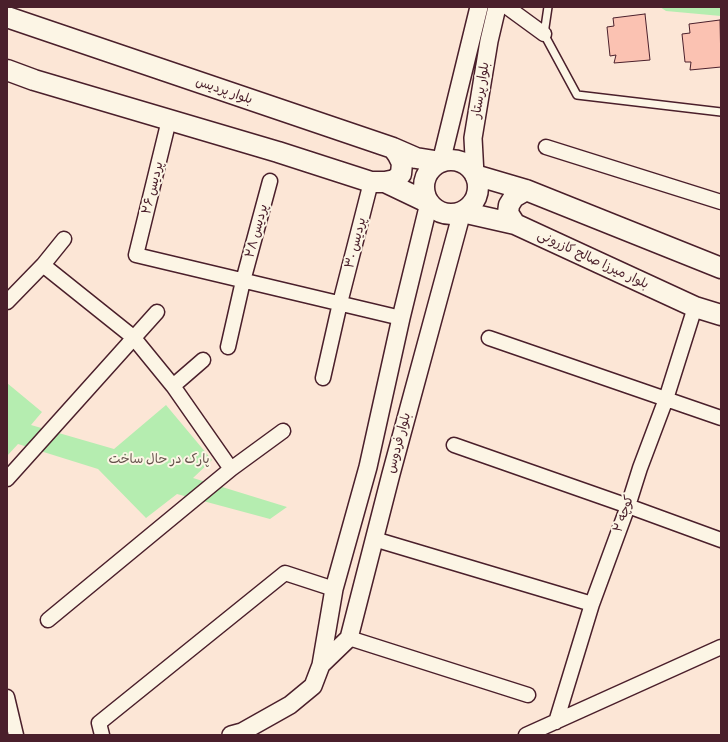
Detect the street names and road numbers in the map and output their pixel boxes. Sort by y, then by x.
street label: بلوار پرستار [469,61,493,119]
street label: بلوار پردیس [194,74,254,108]
street label: پردیس ۲۶ [139,160,167,216]
street label: پردیس ۲۸ [242,202,272,260]
street label: پردیس ۳۰ [342,216,370,270]
street label: بلوار میرزا صالح کازرونی [535,227,651,293]
street label: بلوار فردوس [383,411,415,475]
street label: کوچه ۲ [610,493,638,535]

